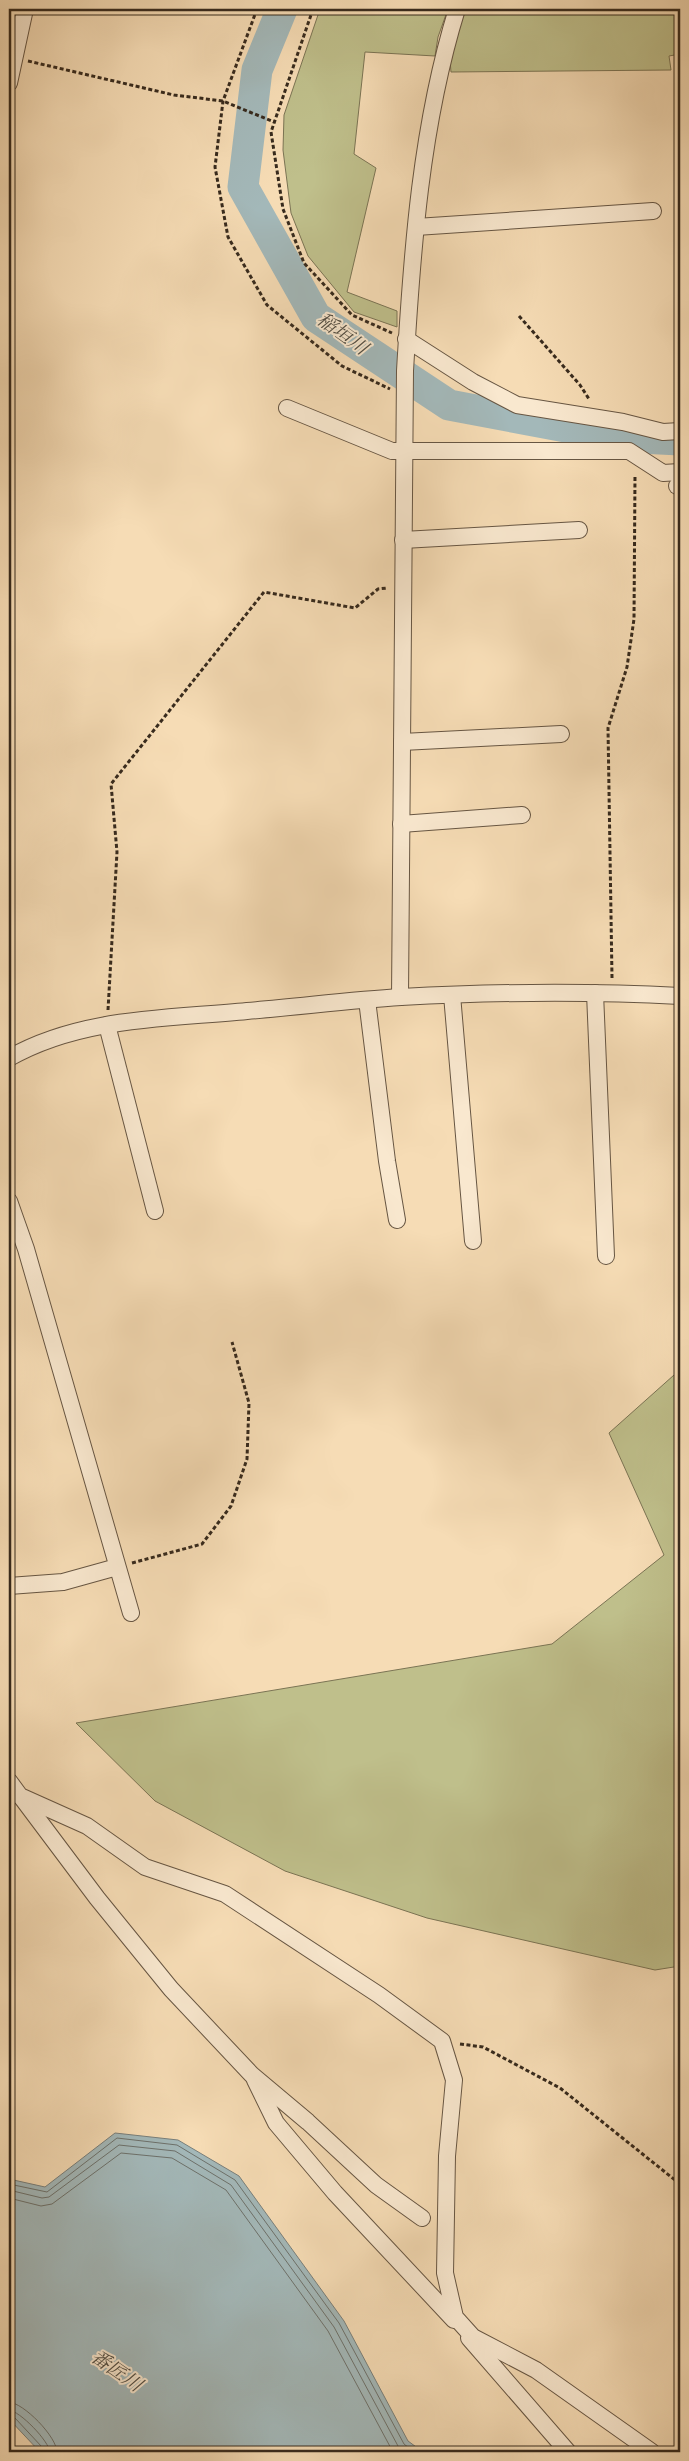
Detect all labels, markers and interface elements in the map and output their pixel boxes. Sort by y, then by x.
water label: 稲垣川 [312,308,374,362]
water label: 番匠川 [86,2345,148,2399]

